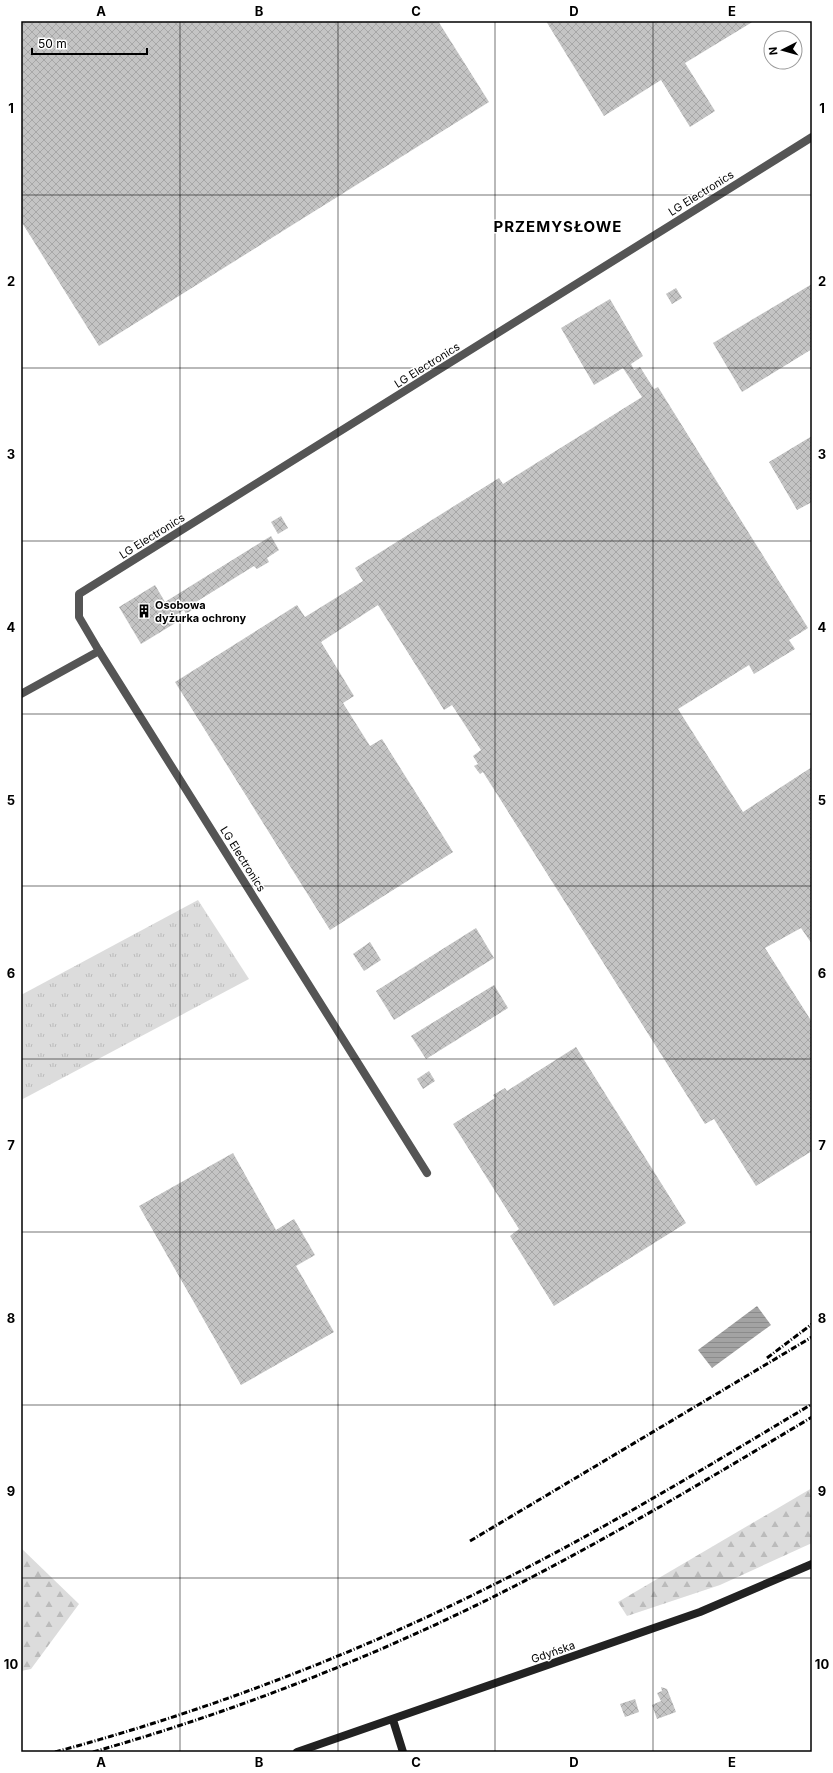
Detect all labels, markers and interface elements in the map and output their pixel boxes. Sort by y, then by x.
text: A [96,3,106,19]
text: B [255,3,264,19]
text: C [411,3,421,19]
text: D [569,3,579,19]
text: E [728,3,736,19]
scale bar [32,30,147,56]
north arrow [763,30,803,70]
text: 50 m [38,36,67,51]
text: N [766,46,780,56]
text: 1 [8,100,14,116]
text: 1 [819,100,825,116]
street label: LG Electronics [666,167,736,219]
district label: PRZEMYSŁOWE [494,217,622,236]
text: 2 [7,273,15,289]
text: 2 [818,273,826,289]
street label: LG Electronics [392,339,462,391]
text: 3 [7,446,15,462]
text: 3 [818,446,826,462]
street label: LG Electronics [117,510,187,562]
place label: Osobowa dyżurka ochrony [155,598,247,625]
building icon: Osobowa dyżurka ochrony [136,603,152,619]
text: 4 [7,619,16,635]
text: 4 [818,619,827,635]
text: 5 [7,792,15,808]
text: 5 [818,792,826,808]
street label: LG Electronics [217,824,269,894]
text: 6 [7,965,15,981]
text: 6 [818,965,826,981]
text: 7 [7,1137,15,1153]
text: 7 [818,1137,826,1153]
text: 8 [7,1310,15,1326]
text: 8 [818,1310,826,1326]
text: 9 [7,1483,15,1499]
text: 9 [818,1483,826,1499]
street label: Gdyńska [529,1638,577,1666]
text: 10 [4,1656,18,1672]
text: 10 [815,1656,829,1672]
text: A [96,1754,106,1770]
text: B [255,1754,264,1770]
text: C [411,1754,421,1770]
text: D [569,1754,579,1770]
text: E [728,1754,736,1770]

